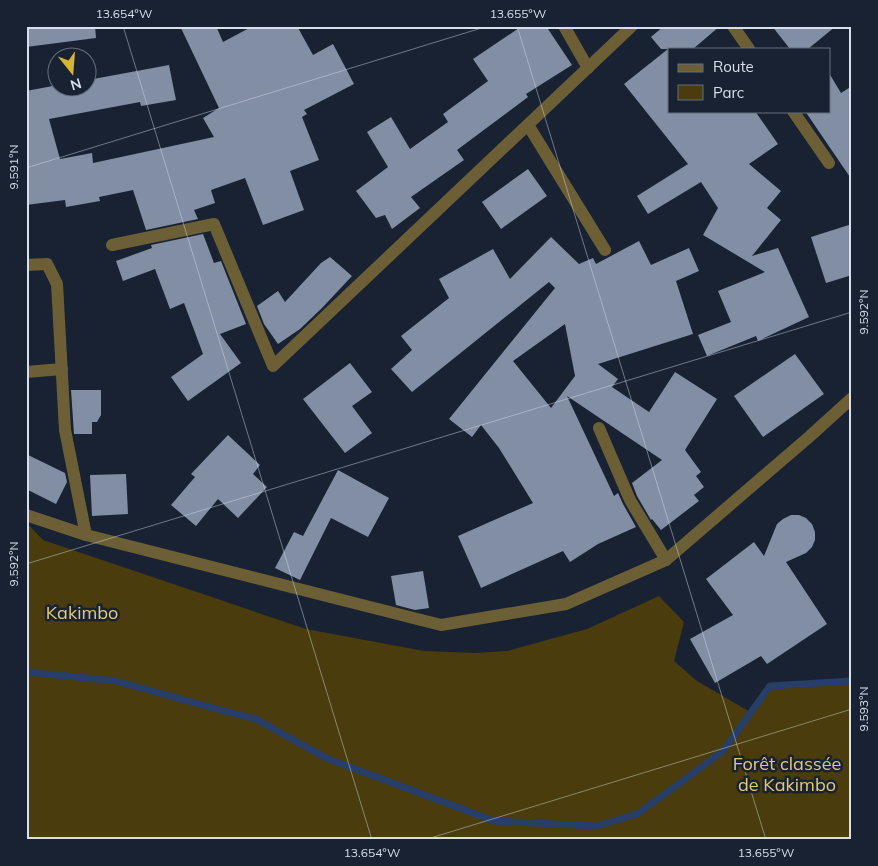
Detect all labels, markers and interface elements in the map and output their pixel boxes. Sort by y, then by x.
text: 13.654°W [96,6,152,21]
text: 13.655°W [490,6,546,21]
north arrow [48,48,98,98]
legend [668,48,830,112]
text: Route [713,57,754,76]
text: N [68,74,83,95]
text: Parc [713,83,744,102]
text: 9.591°N [6,145,21,189]
text: 9.592°N [856,290,871,334]
text: 9.592°N [6,542,21,586]
park label: Kakimbo [46,601,118,624]
text: 9.593°N [856,687,871,731]
park label: Forêt classée de Kakimbo [733,752,841,796]
text: 13.654°W [344,845,400,860]
text: 13.655°W [738,845,794,860]

